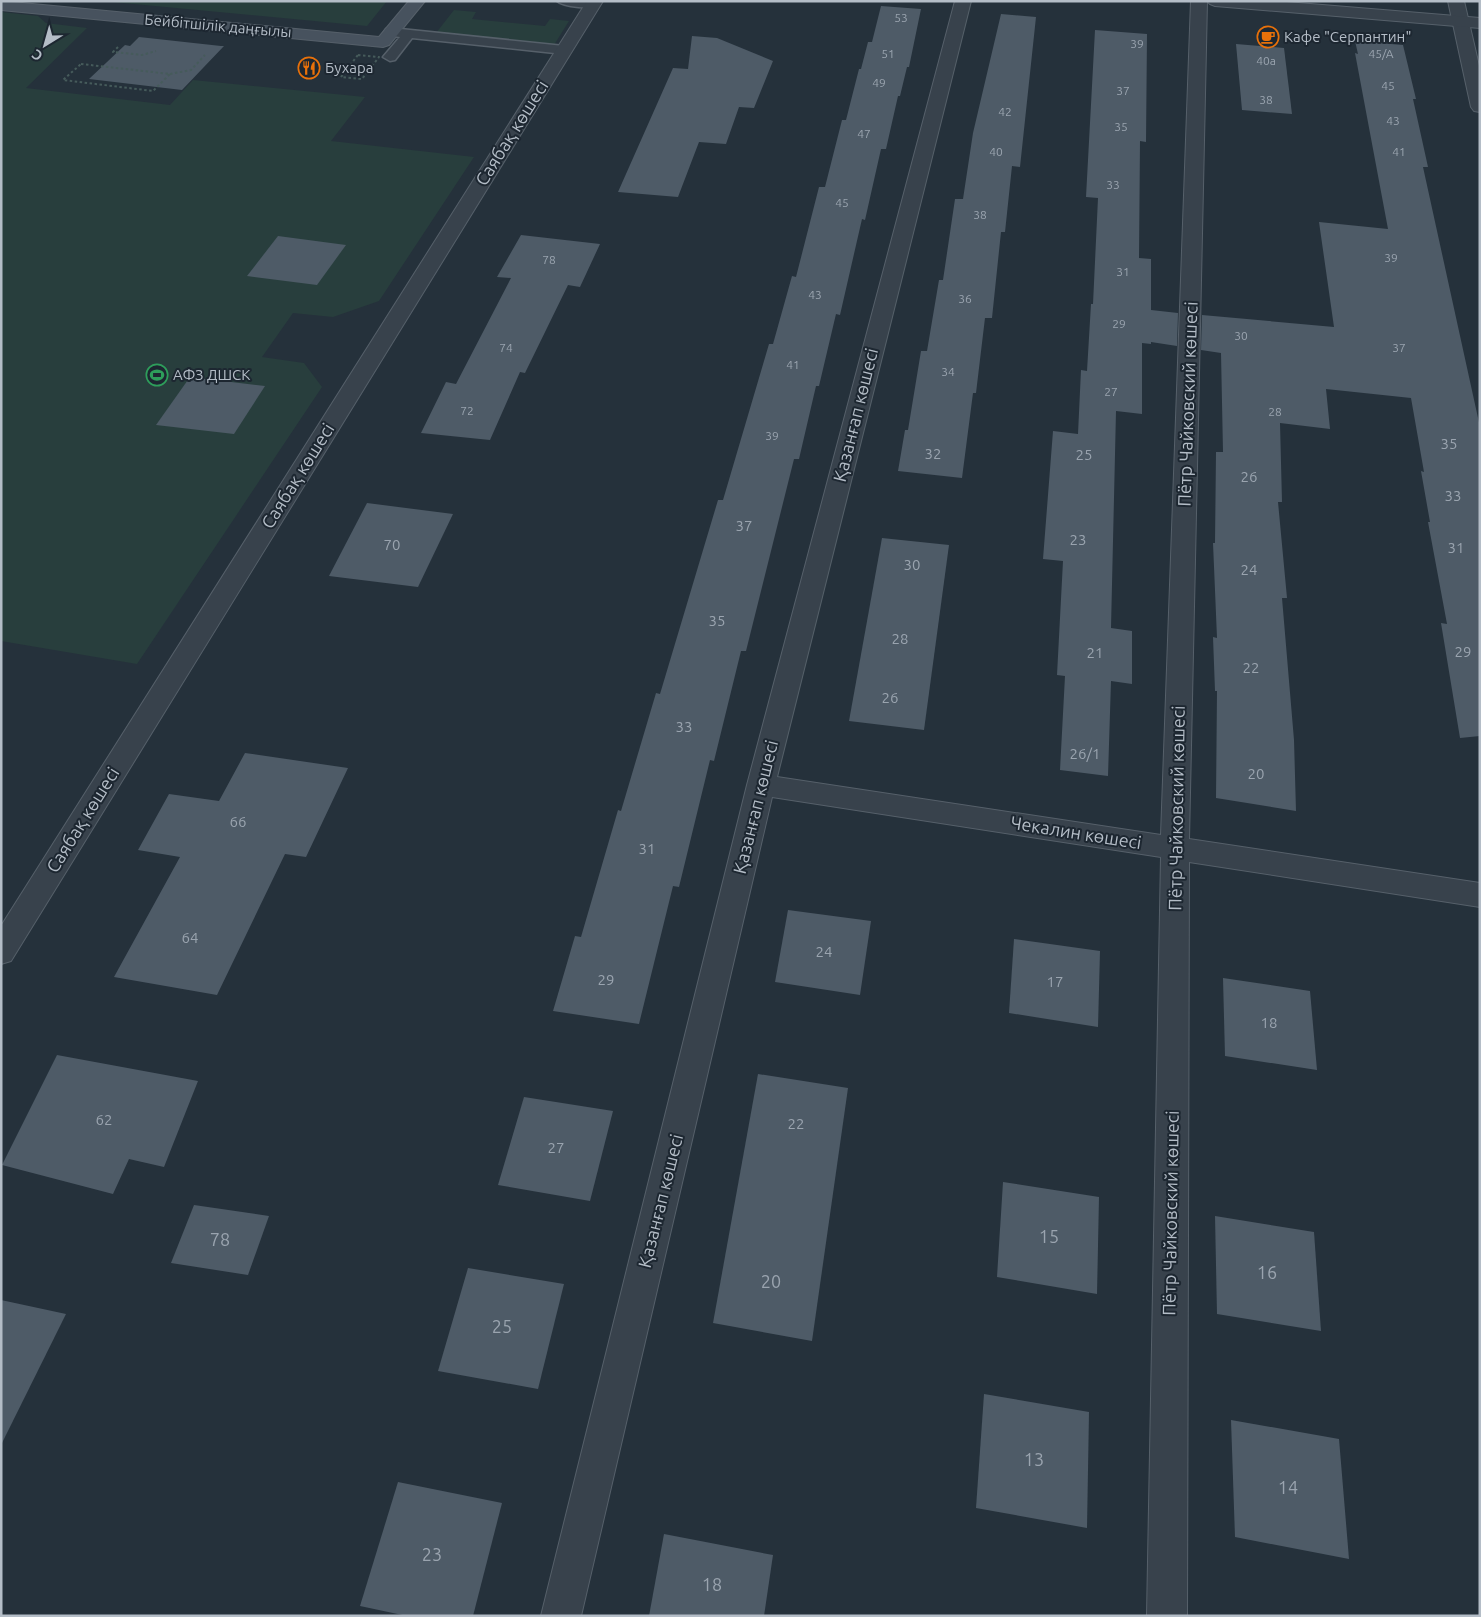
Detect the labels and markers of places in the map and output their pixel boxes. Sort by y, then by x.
cafe icon: Кафе "Серпантин" [1256,25,1280,49]
place label: Кафе "Серпантин" [1284,28,1411,45]
restaurant icon: Бухара [297,56,321,80]
place label: Бухара [325,59,373,76]
sports icon: АФЗ ДШСК [145,363,169,387]
place label: АФЗ ДШСК [173,366,250,383]

